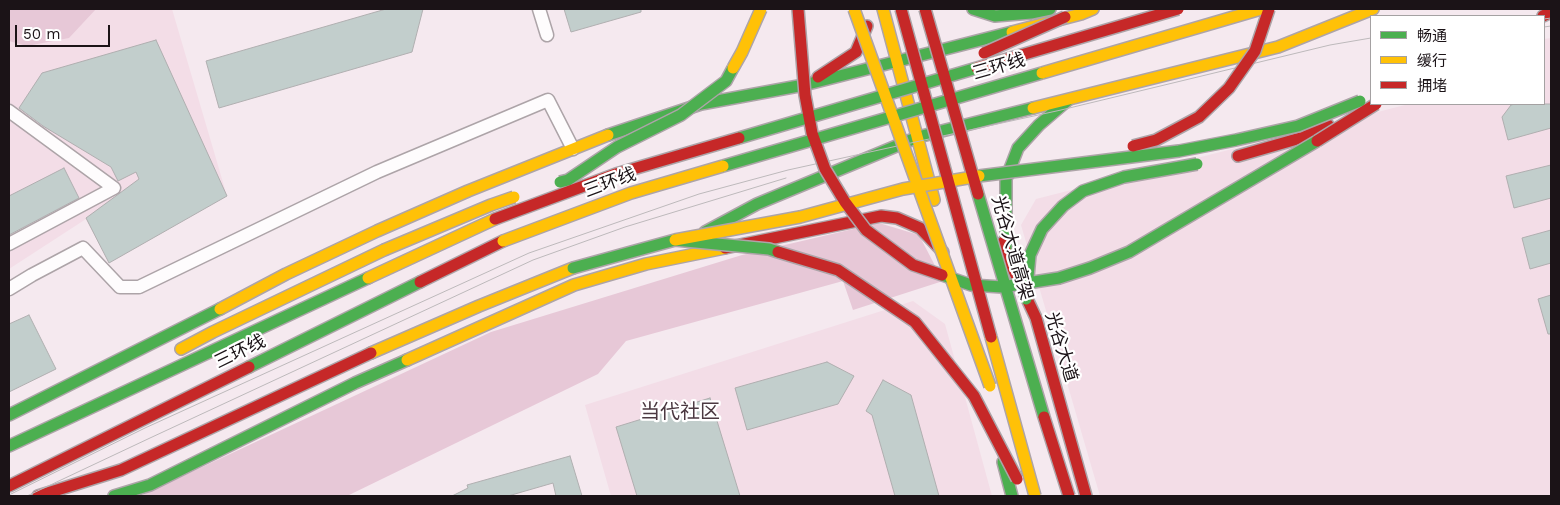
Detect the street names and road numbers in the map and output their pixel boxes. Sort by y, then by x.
street label: 三环线 [970,49,1028,85]
street label: 三环线 [581,164,639,202]
street label: 光谷大道高架 [987,193,1037,303]
street label: 光谷大道 [1040,309,1082,385]
street label: 三环线 [211,330,269,374]

